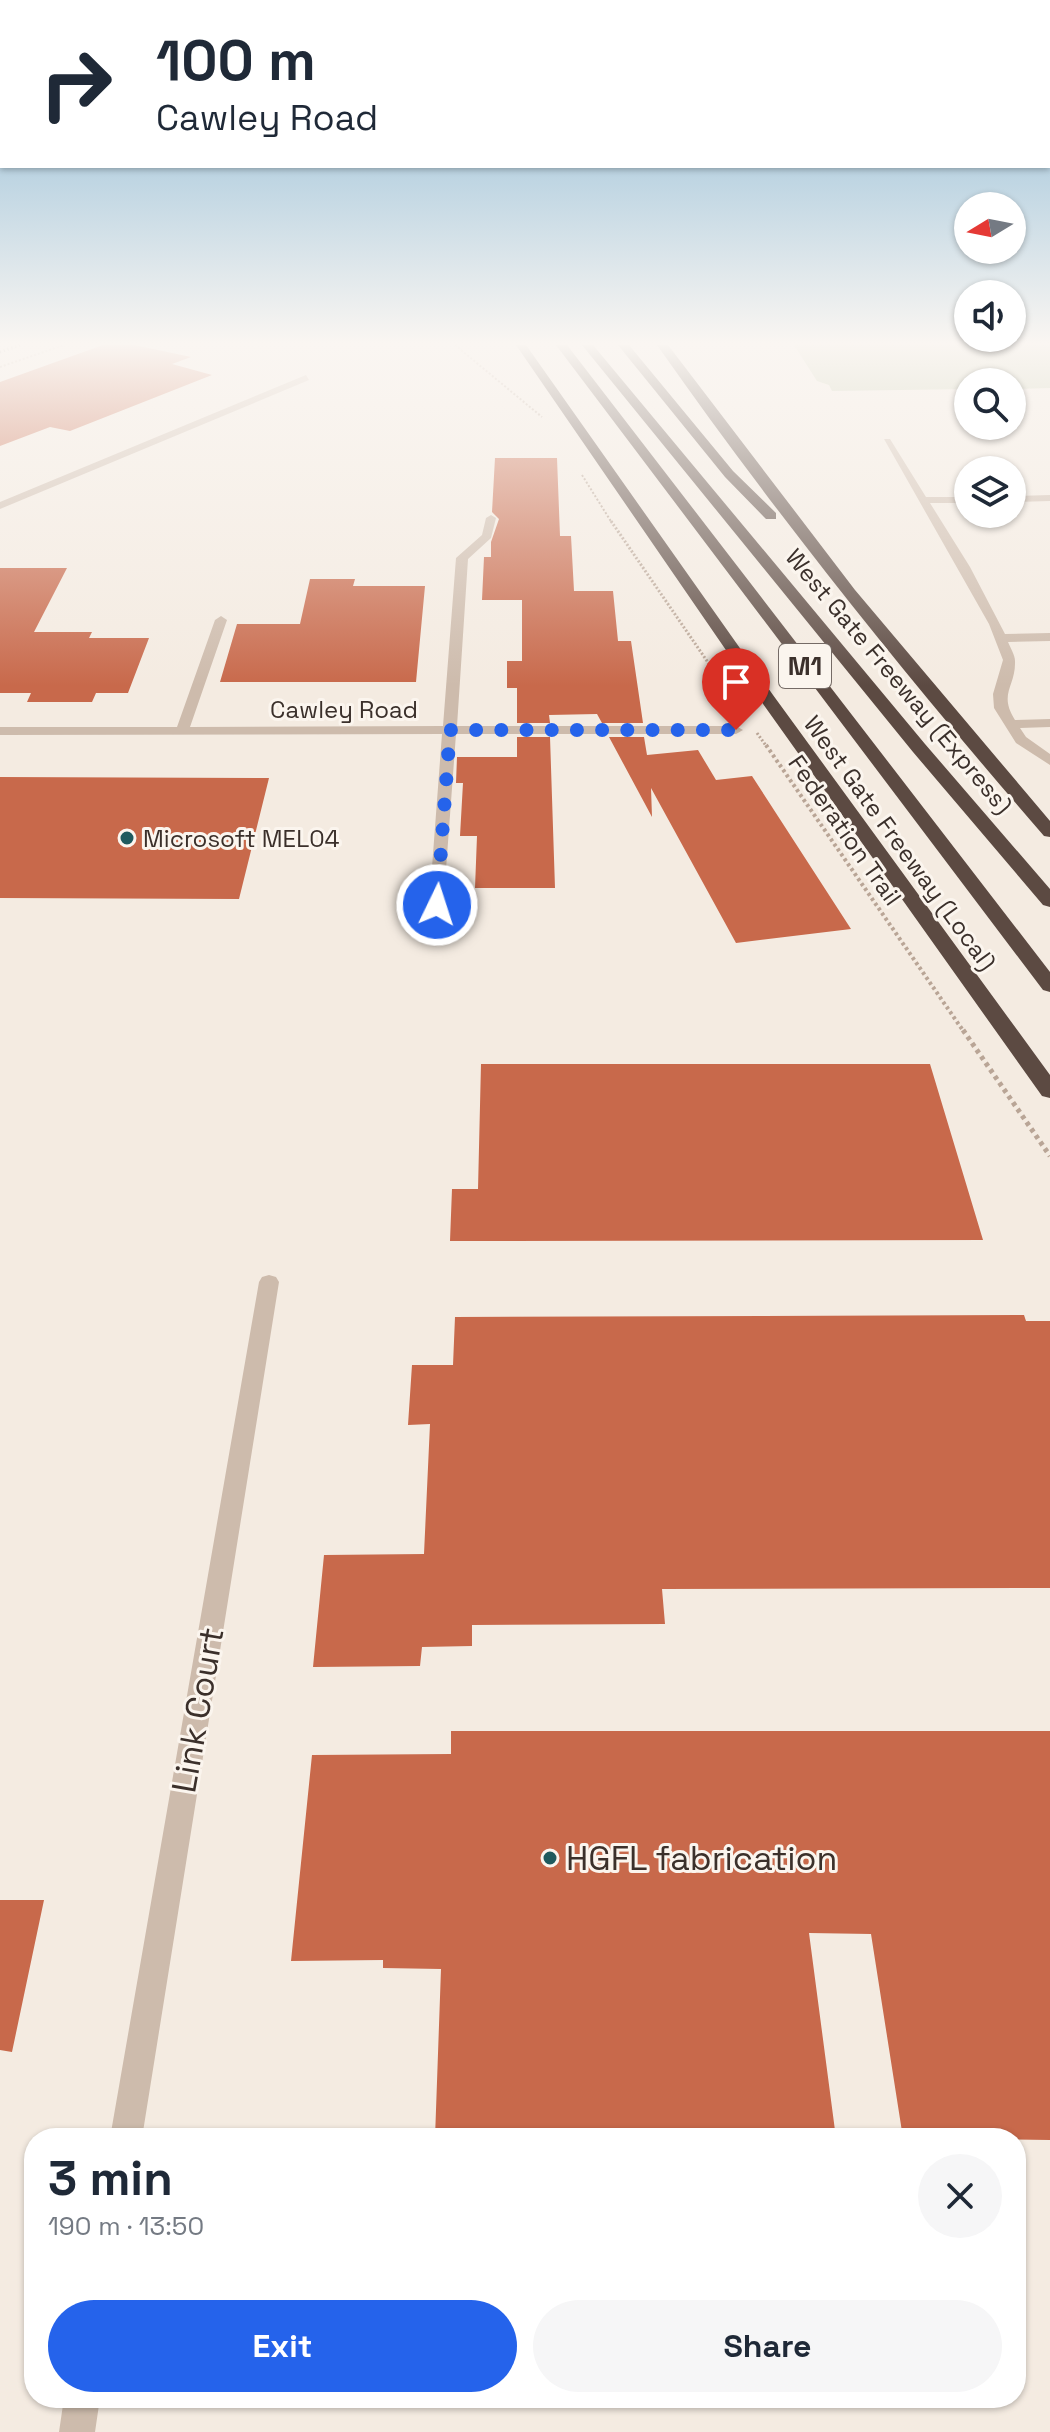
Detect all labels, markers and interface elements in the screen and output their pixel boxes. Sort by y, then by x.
text: 100 m [156,25,316,96]
icon: right [24,32,128,136]
text: Cawley Road [156,95,378,141]
north arrow [954,192,1026,264]
map controls [954,192,1026,528]
button: sound [954,280,1026,352]
button: search [954,368,1026,440]
button: layers [954,456,1026,528]
street label: West Gate Freeway (Express) [779,542,1019,820]
road number: M1 [779,644,831,688]
pin [702,648,770,730]
icon: arrive [714,660,758,704]
street label: Cawley Road [270,694,418,725]
street label: West Gate Freeway (Local) [797,710,1003,976]
street label: Federation Trail [782,749,908,911]
place label: Microsoft MEL04 [143,823,340,854]
marker: Microsoft MEL04 [118,829,136,847]
position arrow [395,863,479,947]
street label: Link Court [162,1624,234,1796]
place label: HGFL fabrication [566,1837,837,1880]
marker: HGFL fabrication [541,1849,559,1867]
text: 3 min [48,2148,173,2209]
button: close [918,2154,1002,2238]
text: 190 m · 13:50 [48,2209,204,2243]
button: Exit [48,2300,517,2392]
button: Share [533,2300,1002,2392]

